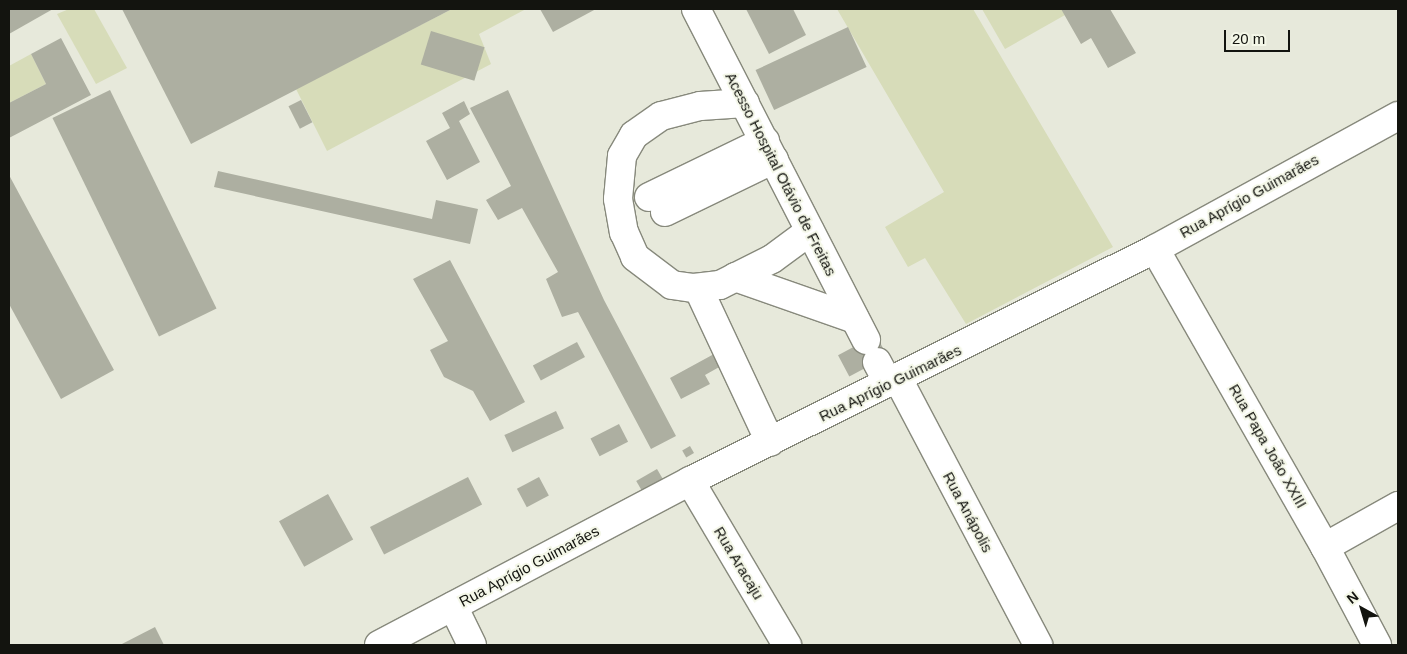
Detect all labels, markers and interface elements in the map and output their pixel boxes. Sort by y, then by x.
scale bar [1227,20,1293,52]
text: 20 m [1232,30,1265,47]
street label: Acesso Hospital Otávio de Freitas [722,69,840,279]
street label: Rua Aprígio Guimarães [1176,150,1322,242]
street label: Rua Aprígio Guimarães [816,341,964,425]
street label: Rua Papa João XXIII [1225,381,1311,511]
street label: Rua Anápolis [939,468,997,556]
street label: Rua Aprígio Guimarães [456,521,602,611]
street label: Rua Aracaju [710,523,768,603]
north arrow [1337,584,1387,634]
text: N [1344,588,1362,607]

